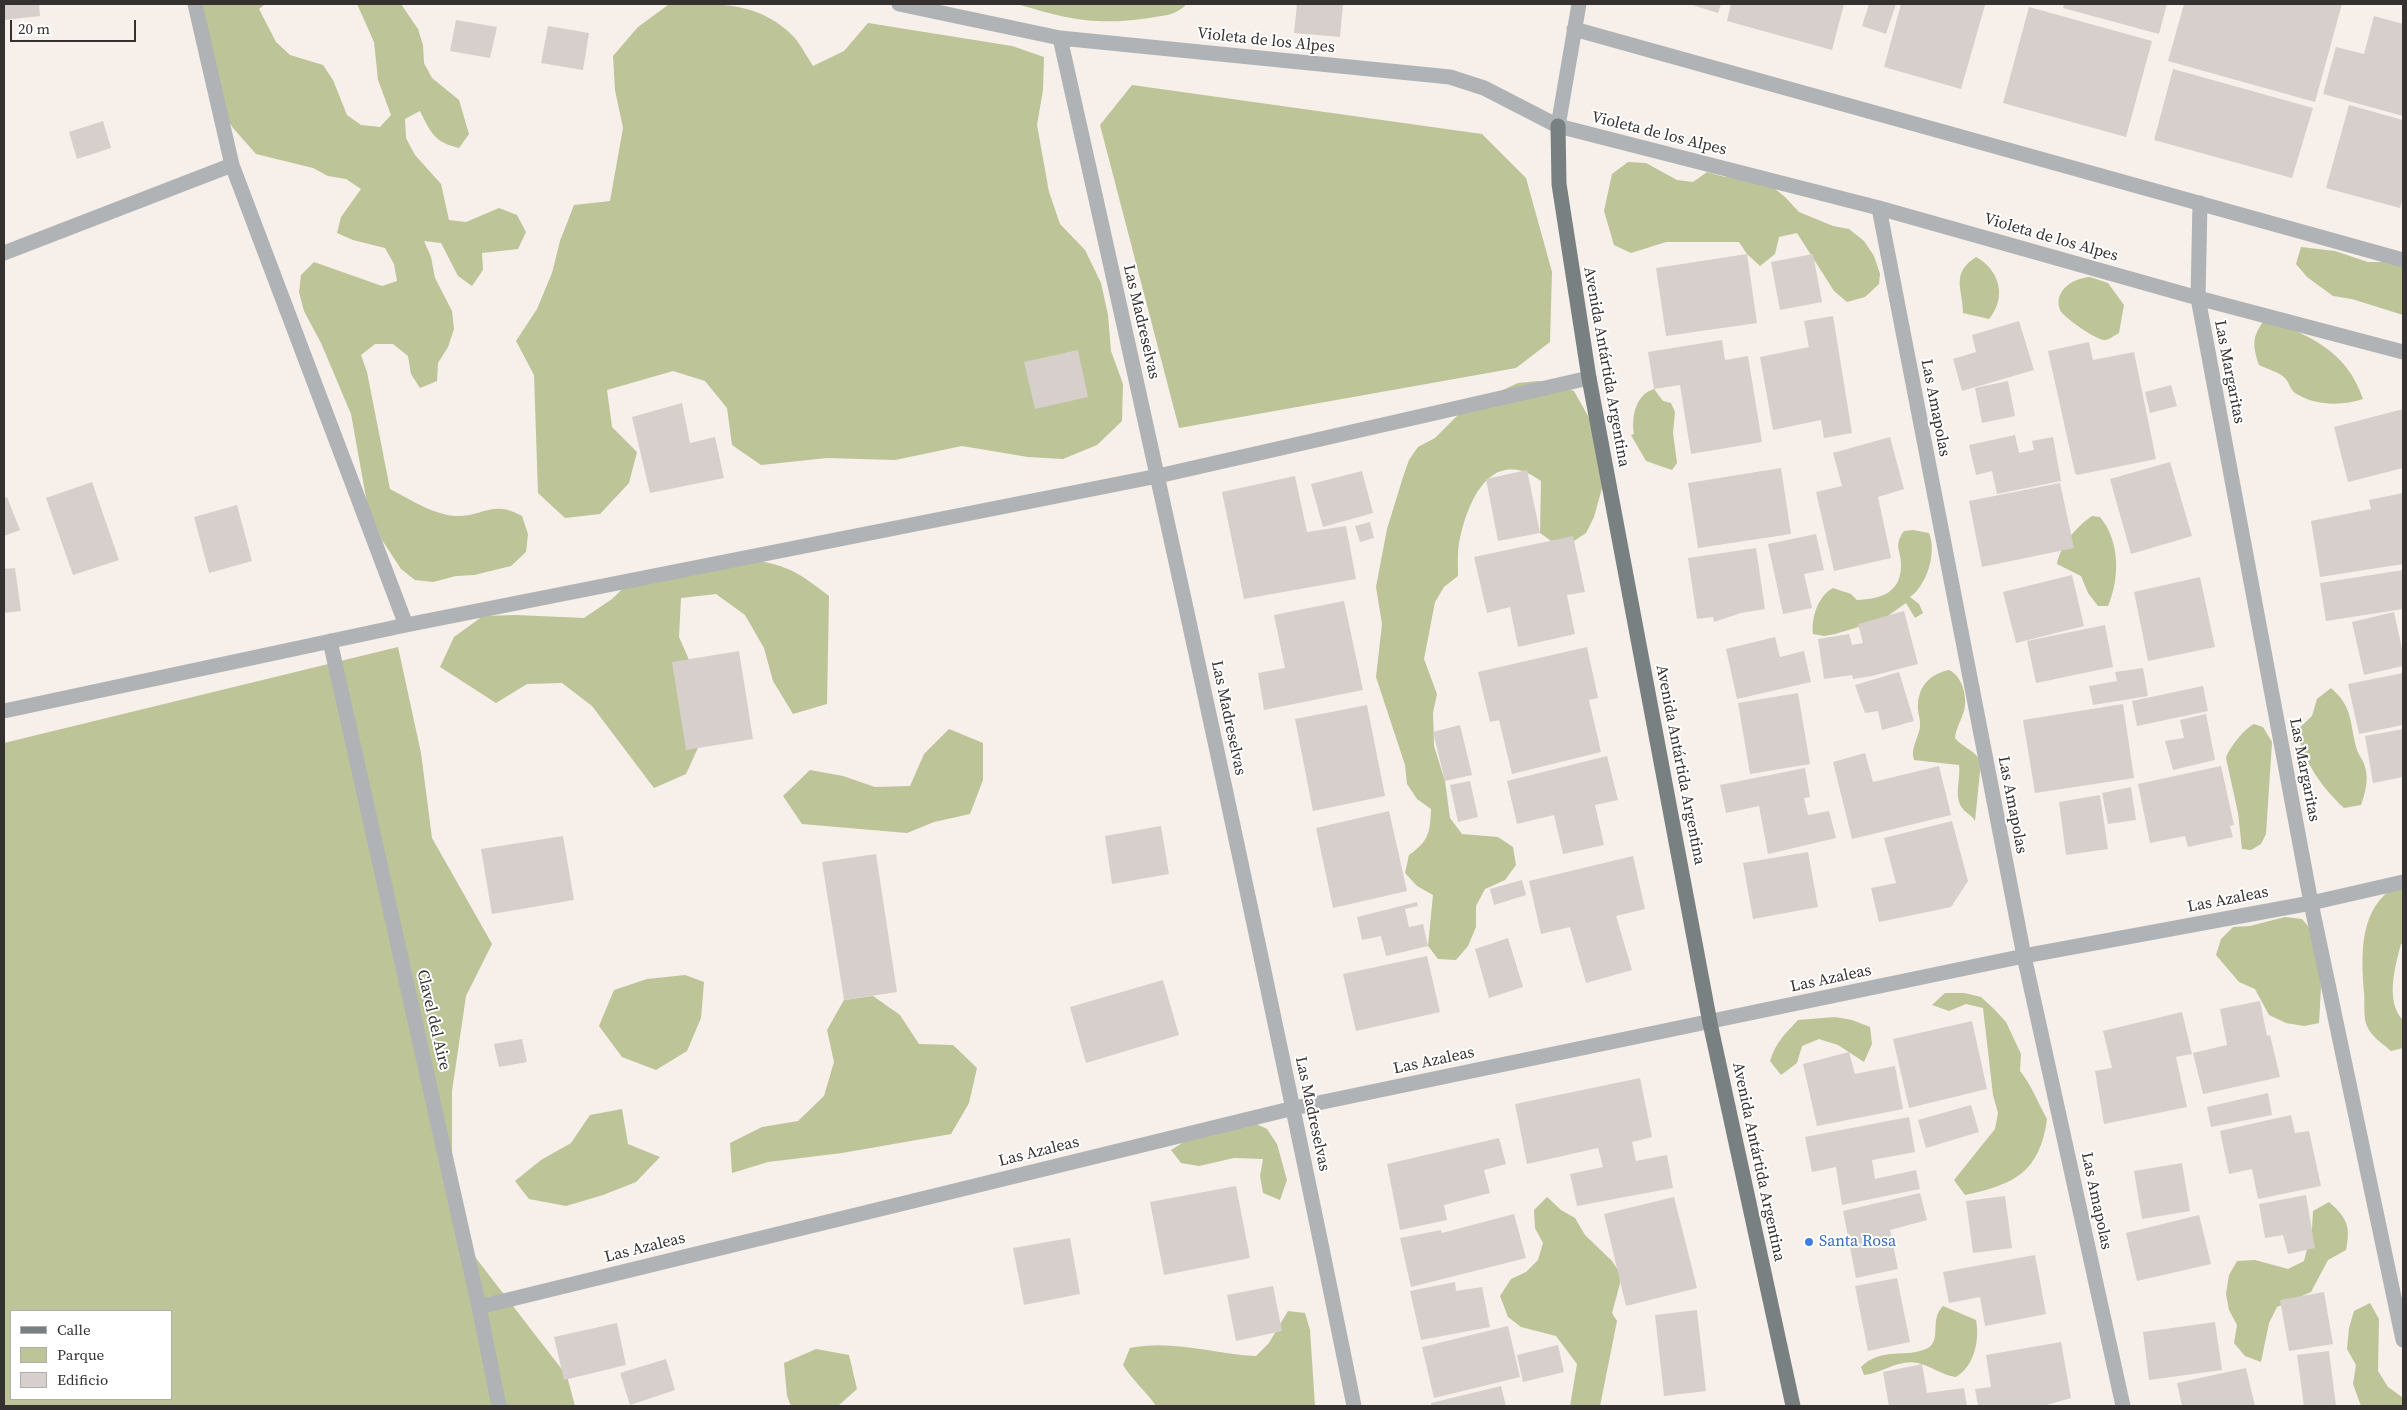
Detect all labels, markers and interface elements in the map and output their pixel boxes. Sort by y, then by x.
scale bar [12,10,139,42]
text: 20 m [18,18,50,39]
street label: Violeta de los Alpes [1196,24,1336,58]
street label: Violeta de los Alpes [1590,108,1728,160]
street label: Violeta de los Alpes [1982,210,2120,266]
street label: Las Madreselvas [1118,263,1164,381]
street label: Avenida Antártida Argentina [1579,265,1633,469]
street label: Las Margaritas [2210,319,2248,425]
street label: Las Amapolas [1916,358,1954,458]
street label: Las Madreselvas [1206,659,1250,777]
street label: Avenida Antártida Argentina [1651,663,1709,867]
street label: Las Margaritas [2285,717,2323,823]
street label: Las Amapolas [1993,755,2031,855]
street label: Las Azaleas [2186,883,2270,917]
street label: Las Azaleas [1789,961,1873,997]
street label: Clavel del Aire [412,968,454,1072]
street label: Las Azaleas [1392,1043,1476,1079]
street label: Las Madreselvas [1290,1055,1334,1173]
street label: Avenida Antártida Argentina [1727,1061,1789,1263]
street label: Las Azaleas [997,1133,1081,1171]
street label: Las Amapolas [2076,1151,2116,1251]
street label: Las Azaleas [603,1229,687,1267]
place label: Santa Rosa [1819,1232,1896,1252]
marker: Santa Rosa [1803,1236,1815,1248]
legend [10,1310,172,1400]
text: Calle [57,1319,91,1340]
text: Parque [57,1344,104,1365]
text: Edificio [57,1369,108,1390]

